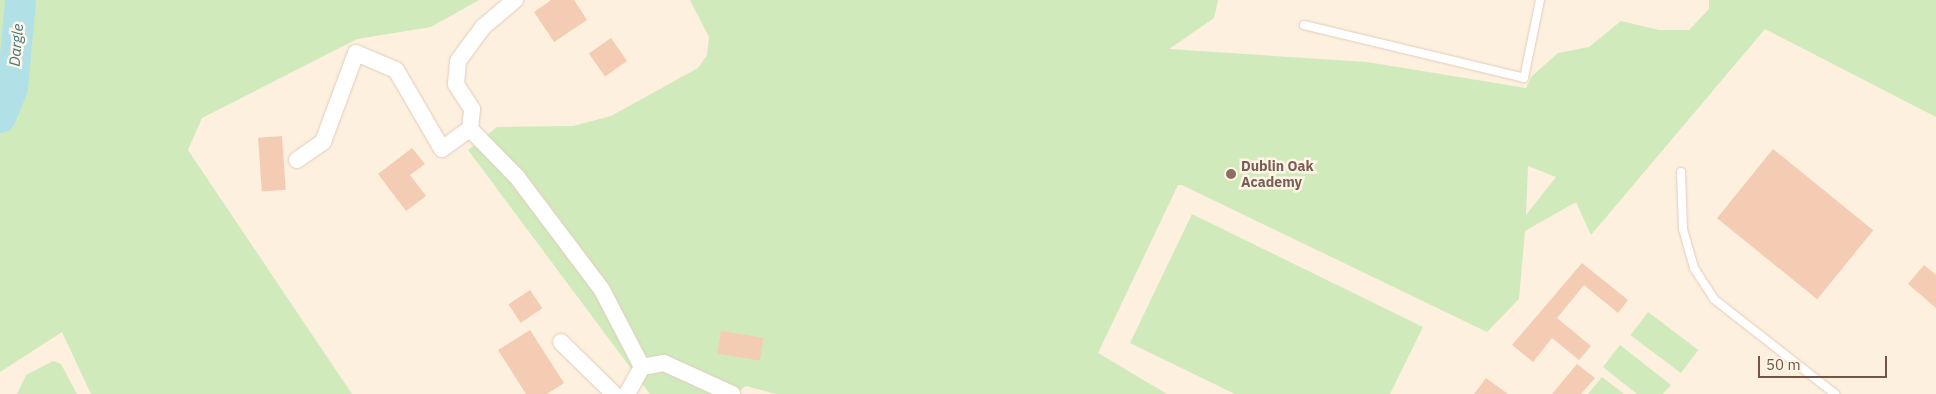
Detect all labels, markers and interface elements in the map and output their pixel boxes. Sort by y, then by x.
water label: Dargle [5,23,27,67]
place label: Dublin Oak Academy [1241,158,1314,190]
marker: Dublin Oak Academy [1225,168,1237,180]
scale bar [1761,346,1890,378]
text: 50 m [1766,355,1801,374]

